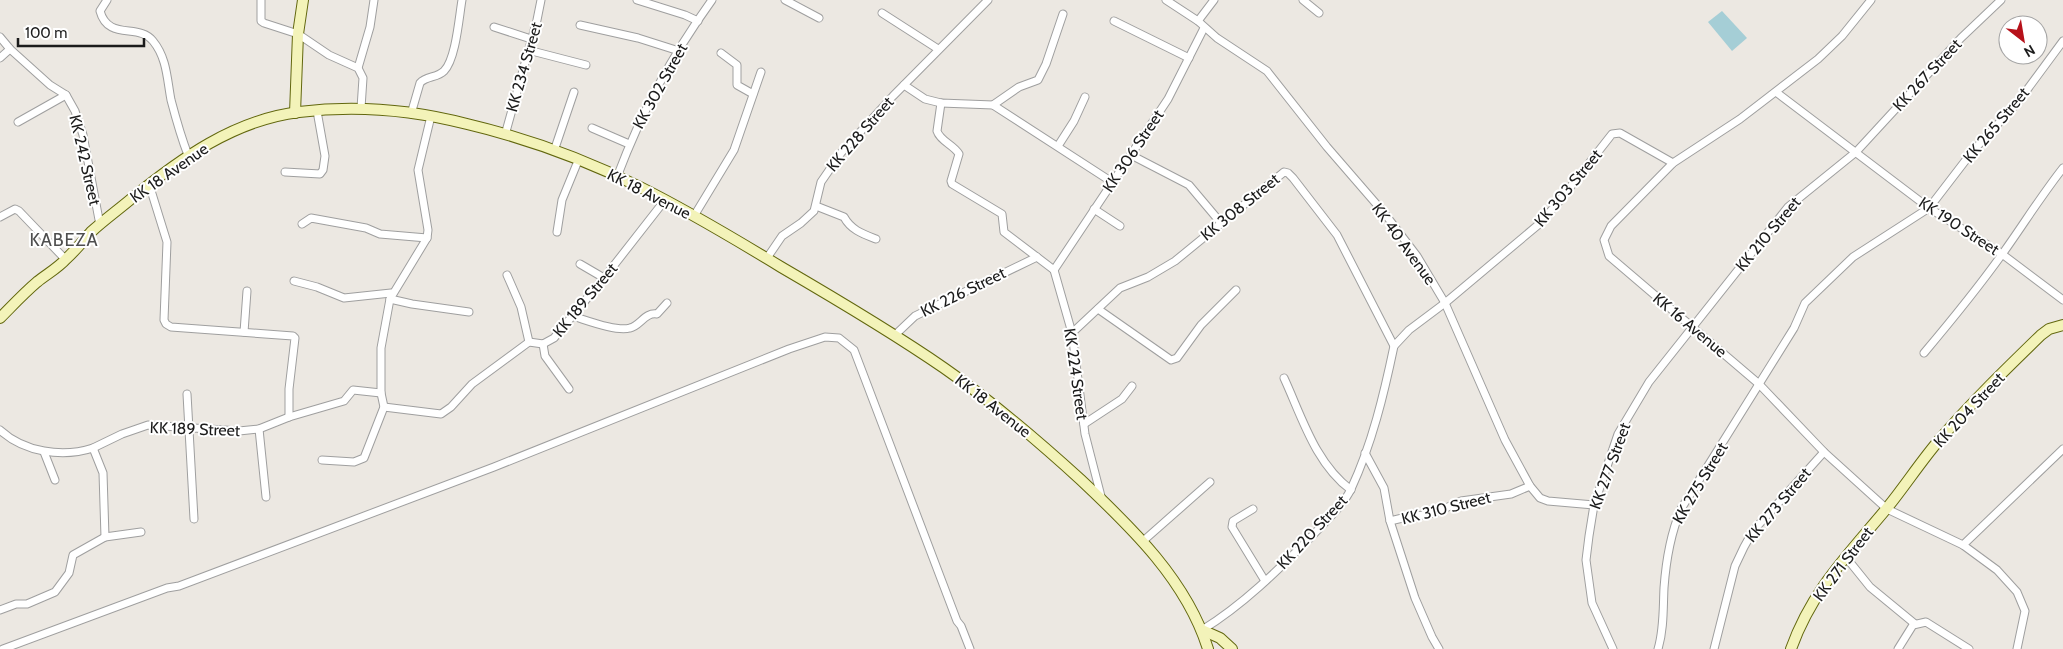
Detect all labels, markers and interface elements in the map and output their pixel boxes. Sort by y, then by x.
scale bar [18,15,144,47]
north arrow [1998,15,2048,65]
street label: KK 234 Street [502,19,546,114]
text: 100 m [25,24,67,42]
street label: KK 267 Street [1889,35,1966,115]
street label: KK 302 Street [629,39,692,132]
text: N [2021,41,2039,61]
street label: KK 265 Street [1959,83,2033,167]
street label: KK 228 Street [822,92,898,175]
street label: KK 306 Street [1098,106,1168,196]
street label: KK 242 Street [65,113,105,208]
street label: KK 18 Avenue [126,139,212,207]
street label: KK 303 Street [1530,145,1606,230]
street label: KK 18 Avenue [604,165,694,223]
street label: KK 308 Street [1197,169,1284,245]
street label: KK 210 Street [1731,192,1805,275]
street label: KK 190 Street [1915,193,2003,259]
street label: KK 40 Avenue [1368,199,1440,289]
district label: KABEZA [30,229,98,251]
street label: KK 189 Street [549,259,622,341]
street label: KK 226 Street [917,263,1009,321]
street label: KK 16 Avenue [1649,289,1731,361]
street label: KK 224 Street [1060,327,1092,422]
street label: KK 204 Street [1930,368,2009,451]
street label: KK 18 Avenue [951,371,1035,441]
street label: KK 189 Street [149,418,241,440]
street label: KK 277 Street [1586,419,1635,512]
street label: KK 275 Street [1668,438,1732,527]
street label: KK 273 Street [1741,463,1815,546]
street label: KK 310 Street [1399,488,1493,528]
street label: KK 220 Street [1273,491,1352,573]
street label: KK 271 Street [1809,523,1877,605]

